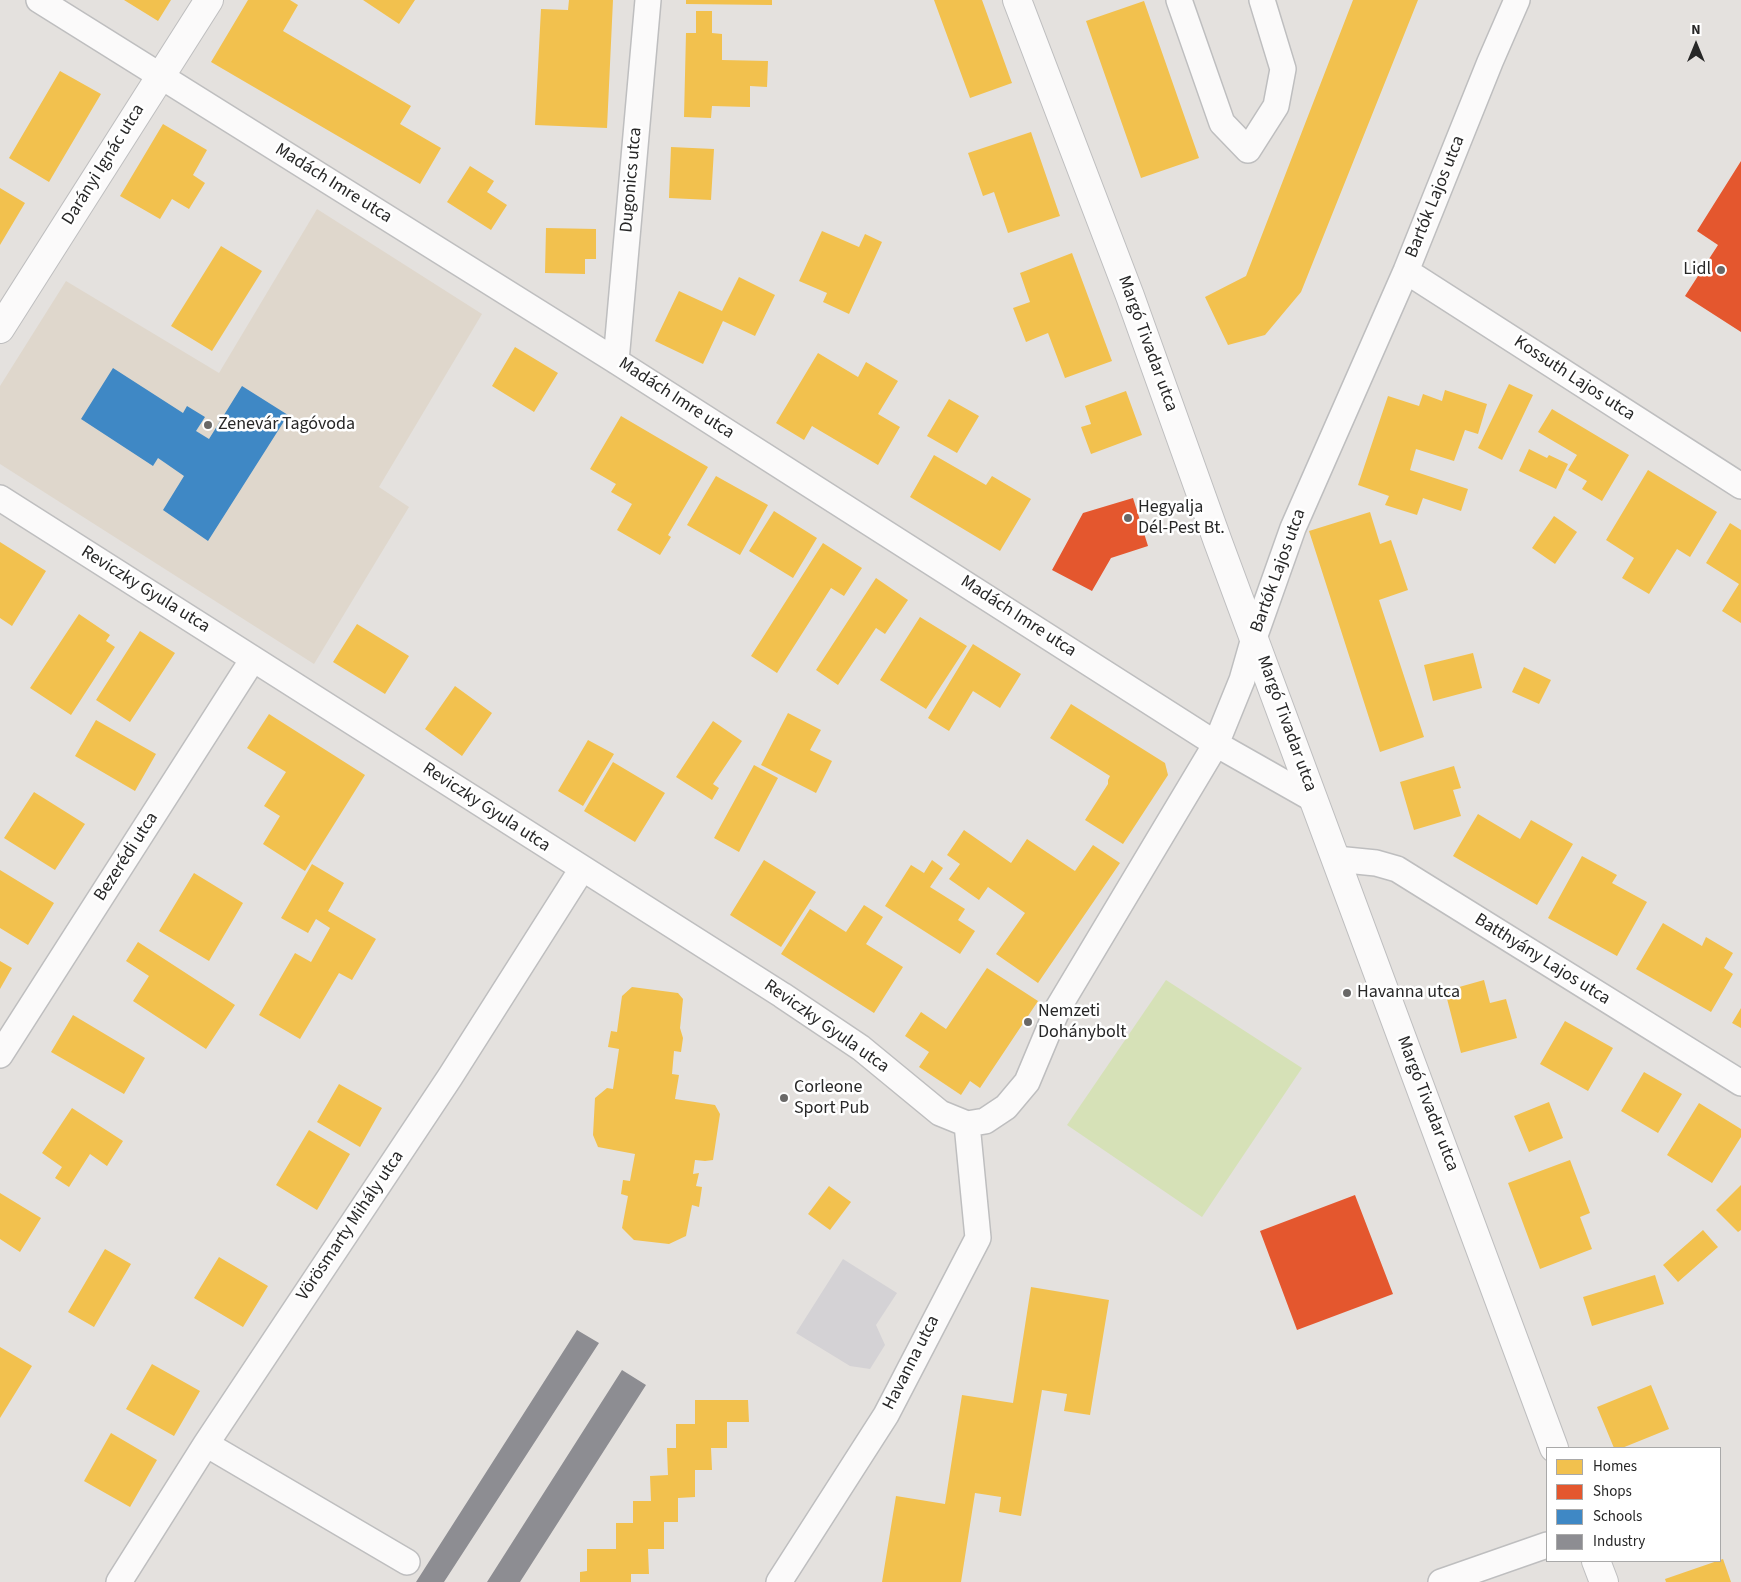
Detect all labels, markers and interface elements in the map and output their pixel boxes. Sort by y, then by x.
north arrow [1671,20,1721,70]
text: N [1691,20,1701,40]
street label: Darányi Ignác utca [58,101,150,229]
street label: Dugonics utca [617,126,647,234]
street label: Bartók Lajos utca [1402,133,1470,261]
street label: Madách Imre utca [271,139,395,229]
place label: Lidl [1683,259,1711,281]
marker: Lidl [1715,264,1727,276]
street label: Margó Tivadar utca [1112,273,1182,415]
street label: Kossuth Lajos utca [1509,332,1639,426]
street label: Madách Imre utca [614,354,738,444]
place label: Zenevár Tagóvoda [218,414,355,436]
marker: Zenevár Tagóvoda [202,419,214,431]
place label: Hegyalja Dél-Pest Bt. [1138,497,1225,540]
street label: Bartók Lajos utca [1247,506,1311,636]
marker: Hegyalja Dél-Pest Bt. [1122,512,1134,524]
street label: Reviczky Gyula utca [77,542,213,638]
street label: Madách Imre utca [956,572,1080,662]
street label: Margó Tivadar utca [1251,653,1321,795]
street label: Reviczky Gyula utca [418,759,554,857]
street label: Bezerédi utca [90,808,164,906]
street label: Batthyány Lajos utca [1470,910,1614,1010]
street label: Reviczky Gyula utca [759,976,893,1078]
place label: Havanna utca [1357,982,1460,1004]
marker: Havanna utca [1341,987,1353,999]
place label: Nemzeti Dohánybolt [1038,1001,1126,1044]
marker: Nemzeti Dohánybolt [1022,1016,1034,1028]
street label: Margó Tivadar utca [1391,1033,1463,1175]
place label: Corleone Sport Pub [794,1077,869,1120]
marker: Corleone Sport Pub [778,1092,790,1104]
street label: Vörösmarty Mihály utca [293,1147,409,1305]
street label: Havanna utca [879,1312,945,1414]
legend [1546,1447,1721,1562]
text: Homes [1593,1456,1637,1477]
text: Shops [1593,1481,1632,1502]
text: Schools [1593,1506,1642,1527]
text: Industry [1593,1531,1645,1552]

